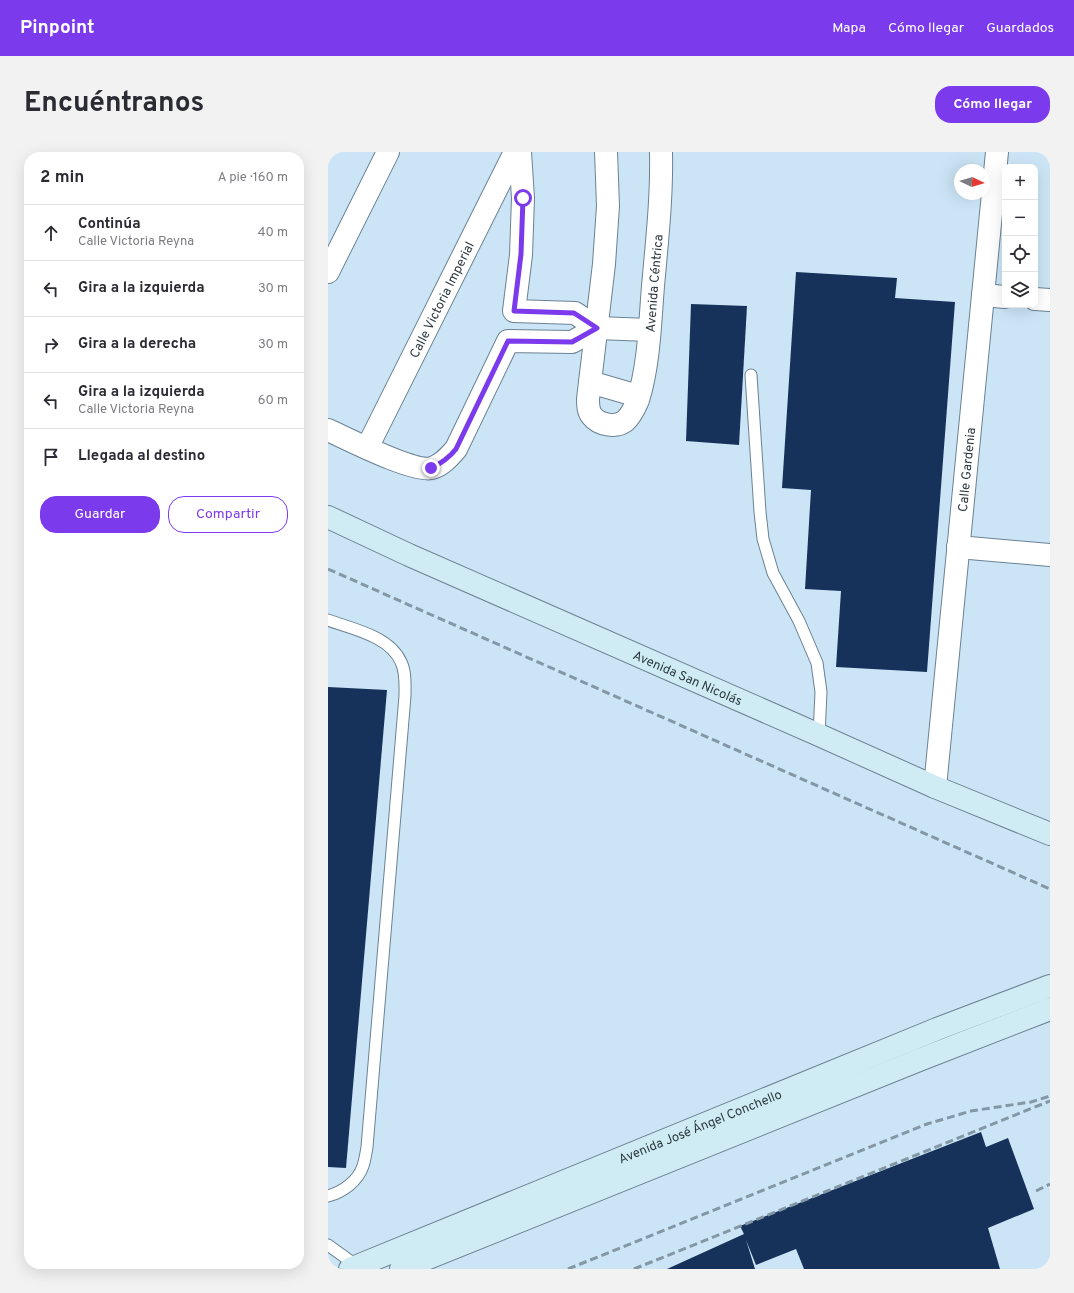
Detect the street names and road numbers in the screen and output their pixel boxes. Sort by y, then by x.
street label: Avenida Céntrica [644,234,668,333]
street label: Calle Victoria Imperial [407,240,479,361]
street label: Calle Gardenia [956,427,980,513]
street label: Avenida San Nicolás [630,648,744,710]
street label: Avenida José Ángel Conchello [617,1087,785,1168]

